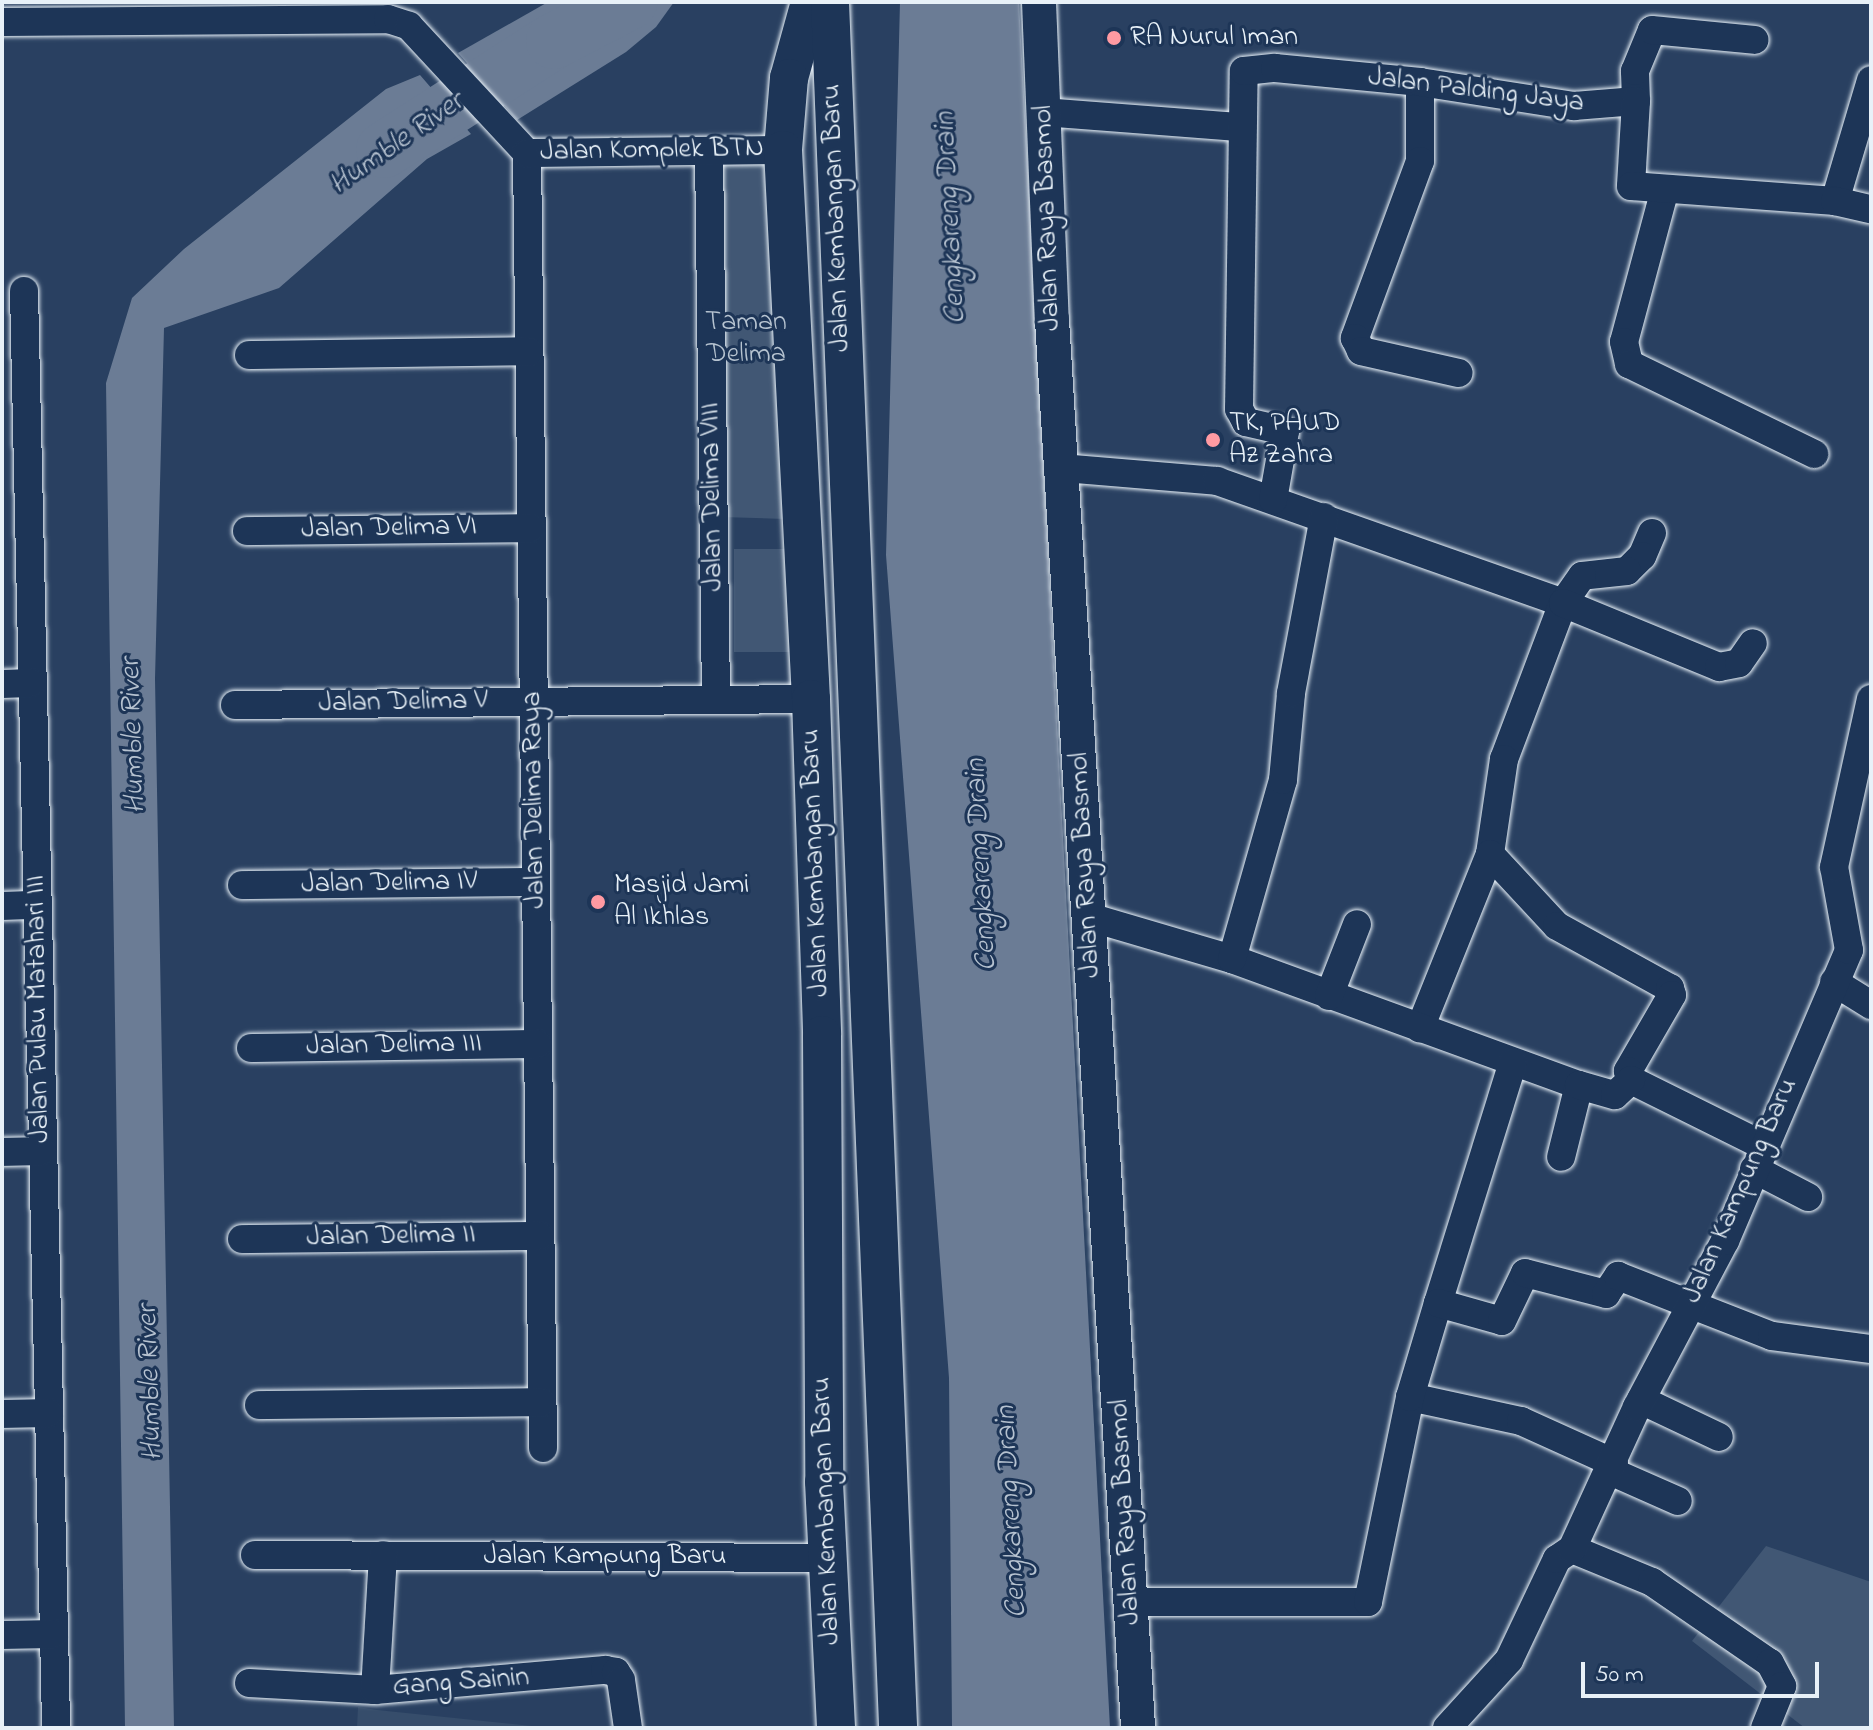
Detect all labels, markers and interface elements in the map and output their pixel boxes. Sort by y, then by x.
place label: RA Nurul Iman [1130,21,1298,55]
marker: RA Nurul Iman [1105,29,1123,47]
street label: Jalan Palding Jaya [1366,61,1586,121]
street label: Jalan Kembangan Baru [816,83,858,353]
water label: Humble River [323,85,471,203]
street label: Jalan Raya Basmol [1027,104,1069,332]
water label: Cengkareng Drain [927,111,975,325]
street label: Jalan Komplek BTN [540,132,764,170]
park label: Taman Delima [705,306,787,372]
street label: Jalan Delima VIII [695,402,731,592]
place label: TK, PAUD Az Zahra [1229,407,1340,473]
marker: TK, PAUD Az Zahra [1204,431,1222,449]
street label: Jalan Delima VI [301,511,477,547]
water label: Humble River [113,657,155,815]
street label: Jalan Delima V [318,685,488,721]
street label: Jalan Delima Raya [516,691,554,909]
street label: Jalan Kembangan Baru [795,728,837,998]
street label: Jalan Raya Basmol [1063,751,1109,979]
water label: Cengkareng Drain [958,758,1006,972]
street label: Jalan Delima IV [301,866,477,902]
place label: Masjid Jami Al Ikhlas [614,869,749,935]
street label: Jalan Pulau Matahari III [20,875,58,1143]
marker: Masjid Jami Al Ikhlas [589,893,607,911]
street label: Jalan Delima III [306,1028,482,1064]
street label: Jalan Kampung Baru [1676,1073,1806,1309]
street label: Jalan Delima II [306,1219,476,1255]
water label: Humble River [130,1304,172,1462]
street label: Jalan Kembangan Baru [806,1376,848,1646]
street label: Jalan Raya Basmol [1103,1398,1149,1626]
water label: Cengkareng Drain [988,1405,1036,1619]
street label: Jalan Kampung Baru [484,1540,726,1574]
scale bar [1585,1646,1823,1696]
text: 50 m [1595,1658,1644,1693]
street label: Gang Sainin [392,1661,530,1705]

